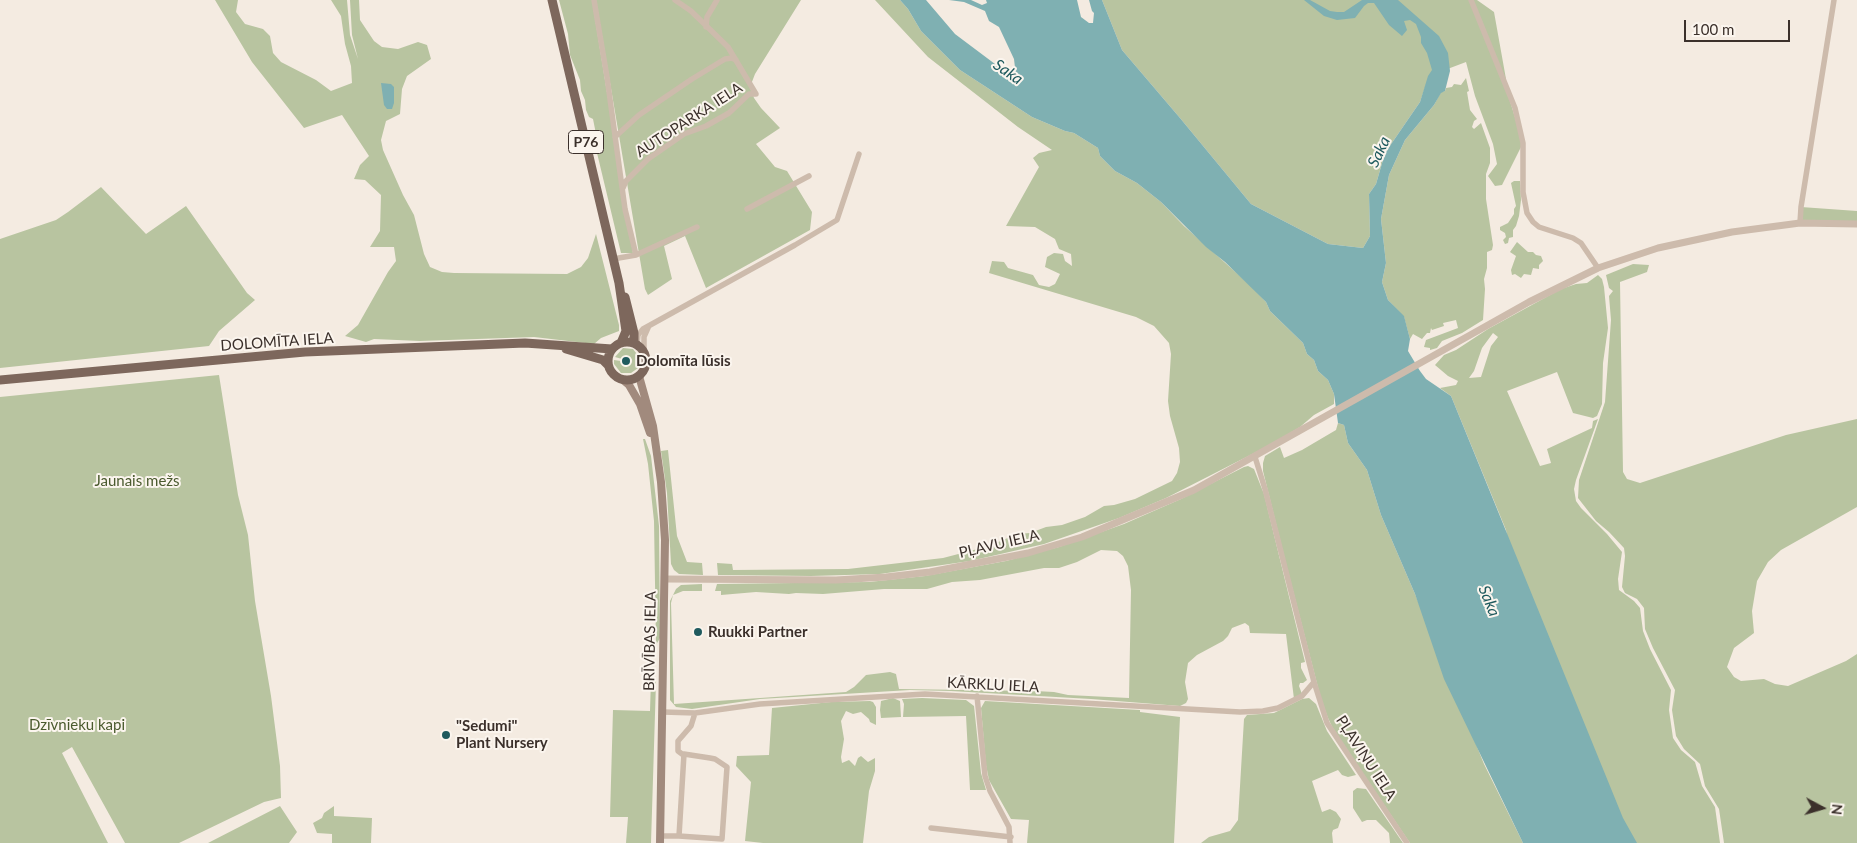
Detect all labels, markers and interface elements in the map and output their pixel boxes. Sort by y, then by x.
scale bar [1687,10,1793,42]
text: 100 m [1692,20,1734,38]
water label: Saka [990,55,1026,89]
street label: AUTOPARKA IELA [632,79,746,161]
road number: P76 [568,130,604,154]
water label: Saka [1364,134,1394,170]
street label: DOLOMĪTA IELA [220,329,334,355]
place label: Dolomīta lūsis [636,352,731,370]
marker: Dolomīta lūsis [620,355,632,367]
park label: Jaunais mežs [94,472,180,490]
street label: PĻAVU IELA [957,526,1041,562]
water label: Saka [1474,583,1504,619]
street label: BRĪVĪBAS IELA [640,591,660,691]
place label: Ruukki Partner [708,623,808,641]
marker: Ruukki Partner [692,626,704,638]
street label: KĀRKLU IELA [946,674,1040,696]
street label: PĻAVIŅU IELA [1332,712,1400,804]
park label: Dzīvnieku kapi [29,716,125,734]
place label: "Sedumi" Plant Nursery [456,717,548,752]
marker: "Sedumi" Plant Nursery [440,729,452,741]
north arrow [1797,783,1847,833]
text: N [1828,803,1846,816]

